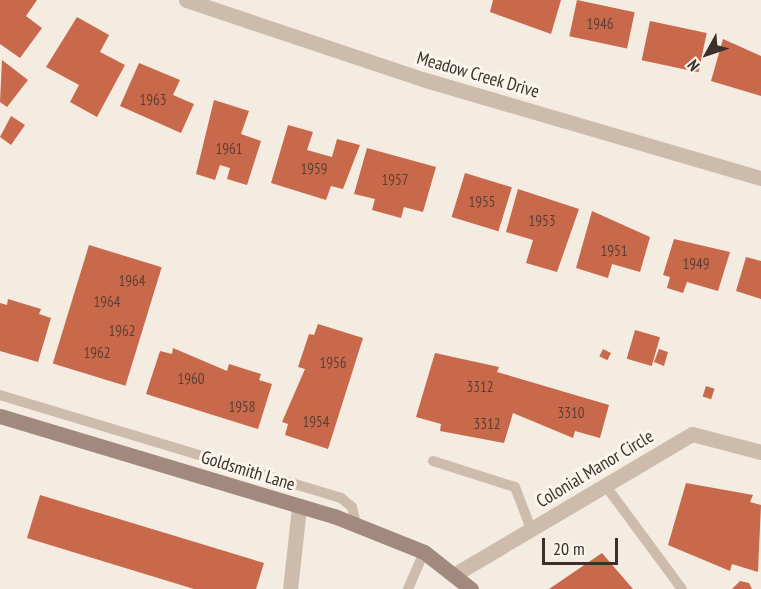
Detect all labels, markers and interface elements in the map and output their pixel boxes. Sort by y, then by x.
house number: 1946 [587,15,613,33]
north arrow [677,24,737,84]
street label: Meadow Creek Drive [414,47,542,103]
text: N [683,56,704,75]
house number: 1963 [140,91,166,109]
house number: 1961 [216,140,242,158]
house number: 1959 [301,160,327,178]
house number: 1957 [382,171,408,189]
house number: 1955 [469,193,495,211]
house number: 1953 [529,212,555,230]
house number: 1951 [601,242,627,260]
house number: 1949 [683,255,709,273]
house number: 1964 [119,272,145,290]
house number: 1964 [94,293,120,311]
house number: 1962 [109,322,135,340]
house number: 1962 [84,344,110,362]
house number: 1956 [320,354,346,372]
house number: 1960 [178,370,204,388]
house number: 3312 [467,378,493,396]
house number: 1958 [229,398,255,416]
house number: 3310 [558,404,584,422]
house number: 1954 [303,413,329,431]
house number: 3312 [474,415,500,433]
street label: Colonial Manor Circle [533,426,657,512]
street label: Goldsmith Lane [199,447,297,495]
scale bar [545,526,622,564]
text: 20 m [553,537,585,560]

